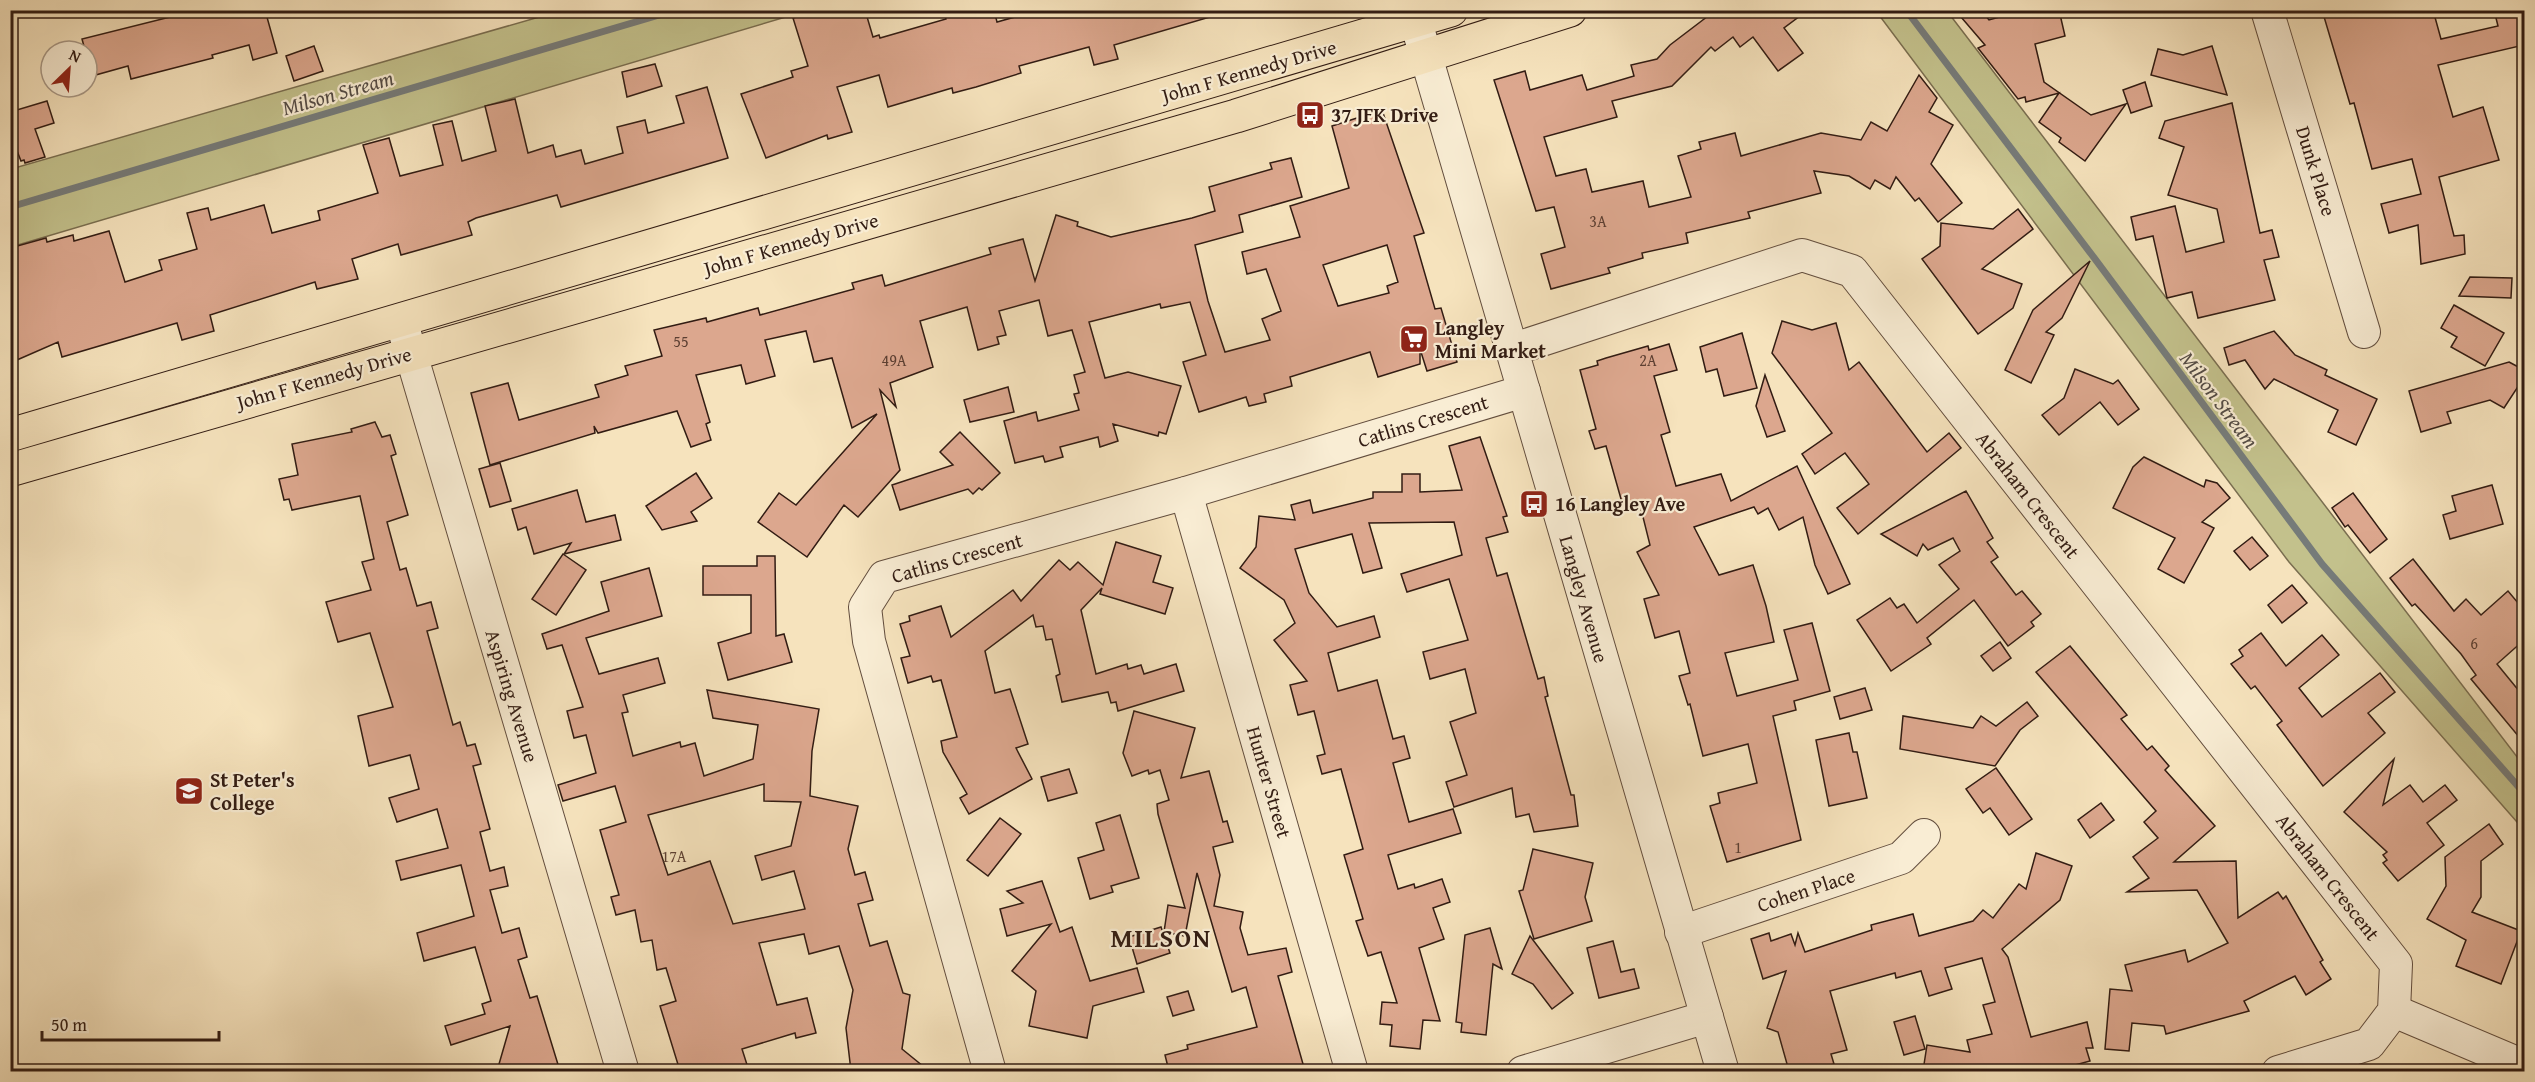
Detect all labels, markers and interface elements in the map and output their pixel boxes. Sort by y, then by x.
street label: John F Kennedy Drive [1155,32,1340,110]
north arrow [39,39,99,99]
text: N [65,42,86,69]
water label: Milson Stream [278,62,397,123]
bus stop icon: 37 JFK Drive [1294,99,1326,131]
place label: 37 JFK Drive [1331,100,1439,129]
street label: Dunk Place [2289,122,2344,219]
street label: John F Kennedy Drive [697,205,882,283]
house number: 3A [1589,209,1607,233]
place label: Langley Mini Market [1435,313,1546,365]
supermarket icon: Langley Mini Market [1398,323,1430,355]
house number: 55 [673,329,689,353]
street label: John F Kennedy Drive [230,339,415,417]
water label: Milson Stream [2172,345,2266,455]
house number: 49A [881,348,907,372]
house number: 2A [1639,348,1657,372]
street label: Catlins Crescent [1354,387,1492,454]
street label: Abraham Crescent [1970,425,2087,564]
bus stop icon: 16 Langley Ave [1518,488,1550,520]
place label: 16 Langley Ave [1555,489,1685,518]
street label: Catlins Crescent [888,525,1026,590]
street label: Langley Avenue [1552,532,1617,666]
street label: Aspiring Avenue [479,626,546,766]
house number: 6 [2470,631,2478,655]
street label: Hunter Street [1240,723,1299,841]
place label: St Peter's College [210,765,295,817]
school or university icon: St Peter's College [173,775,205,807]
street label: Abraham Crescent [2270,807,2387,946]
house number: 1 [1734,835,1742,859]
house number: 17A [661,844,687,868]
street label: Cohen Place [1753,860,1859,919]
district label: MILSON [1110,918,1212,957]
scale bar [42,1004,219,1042]
text: 50 m [51,1011,87,1038]

